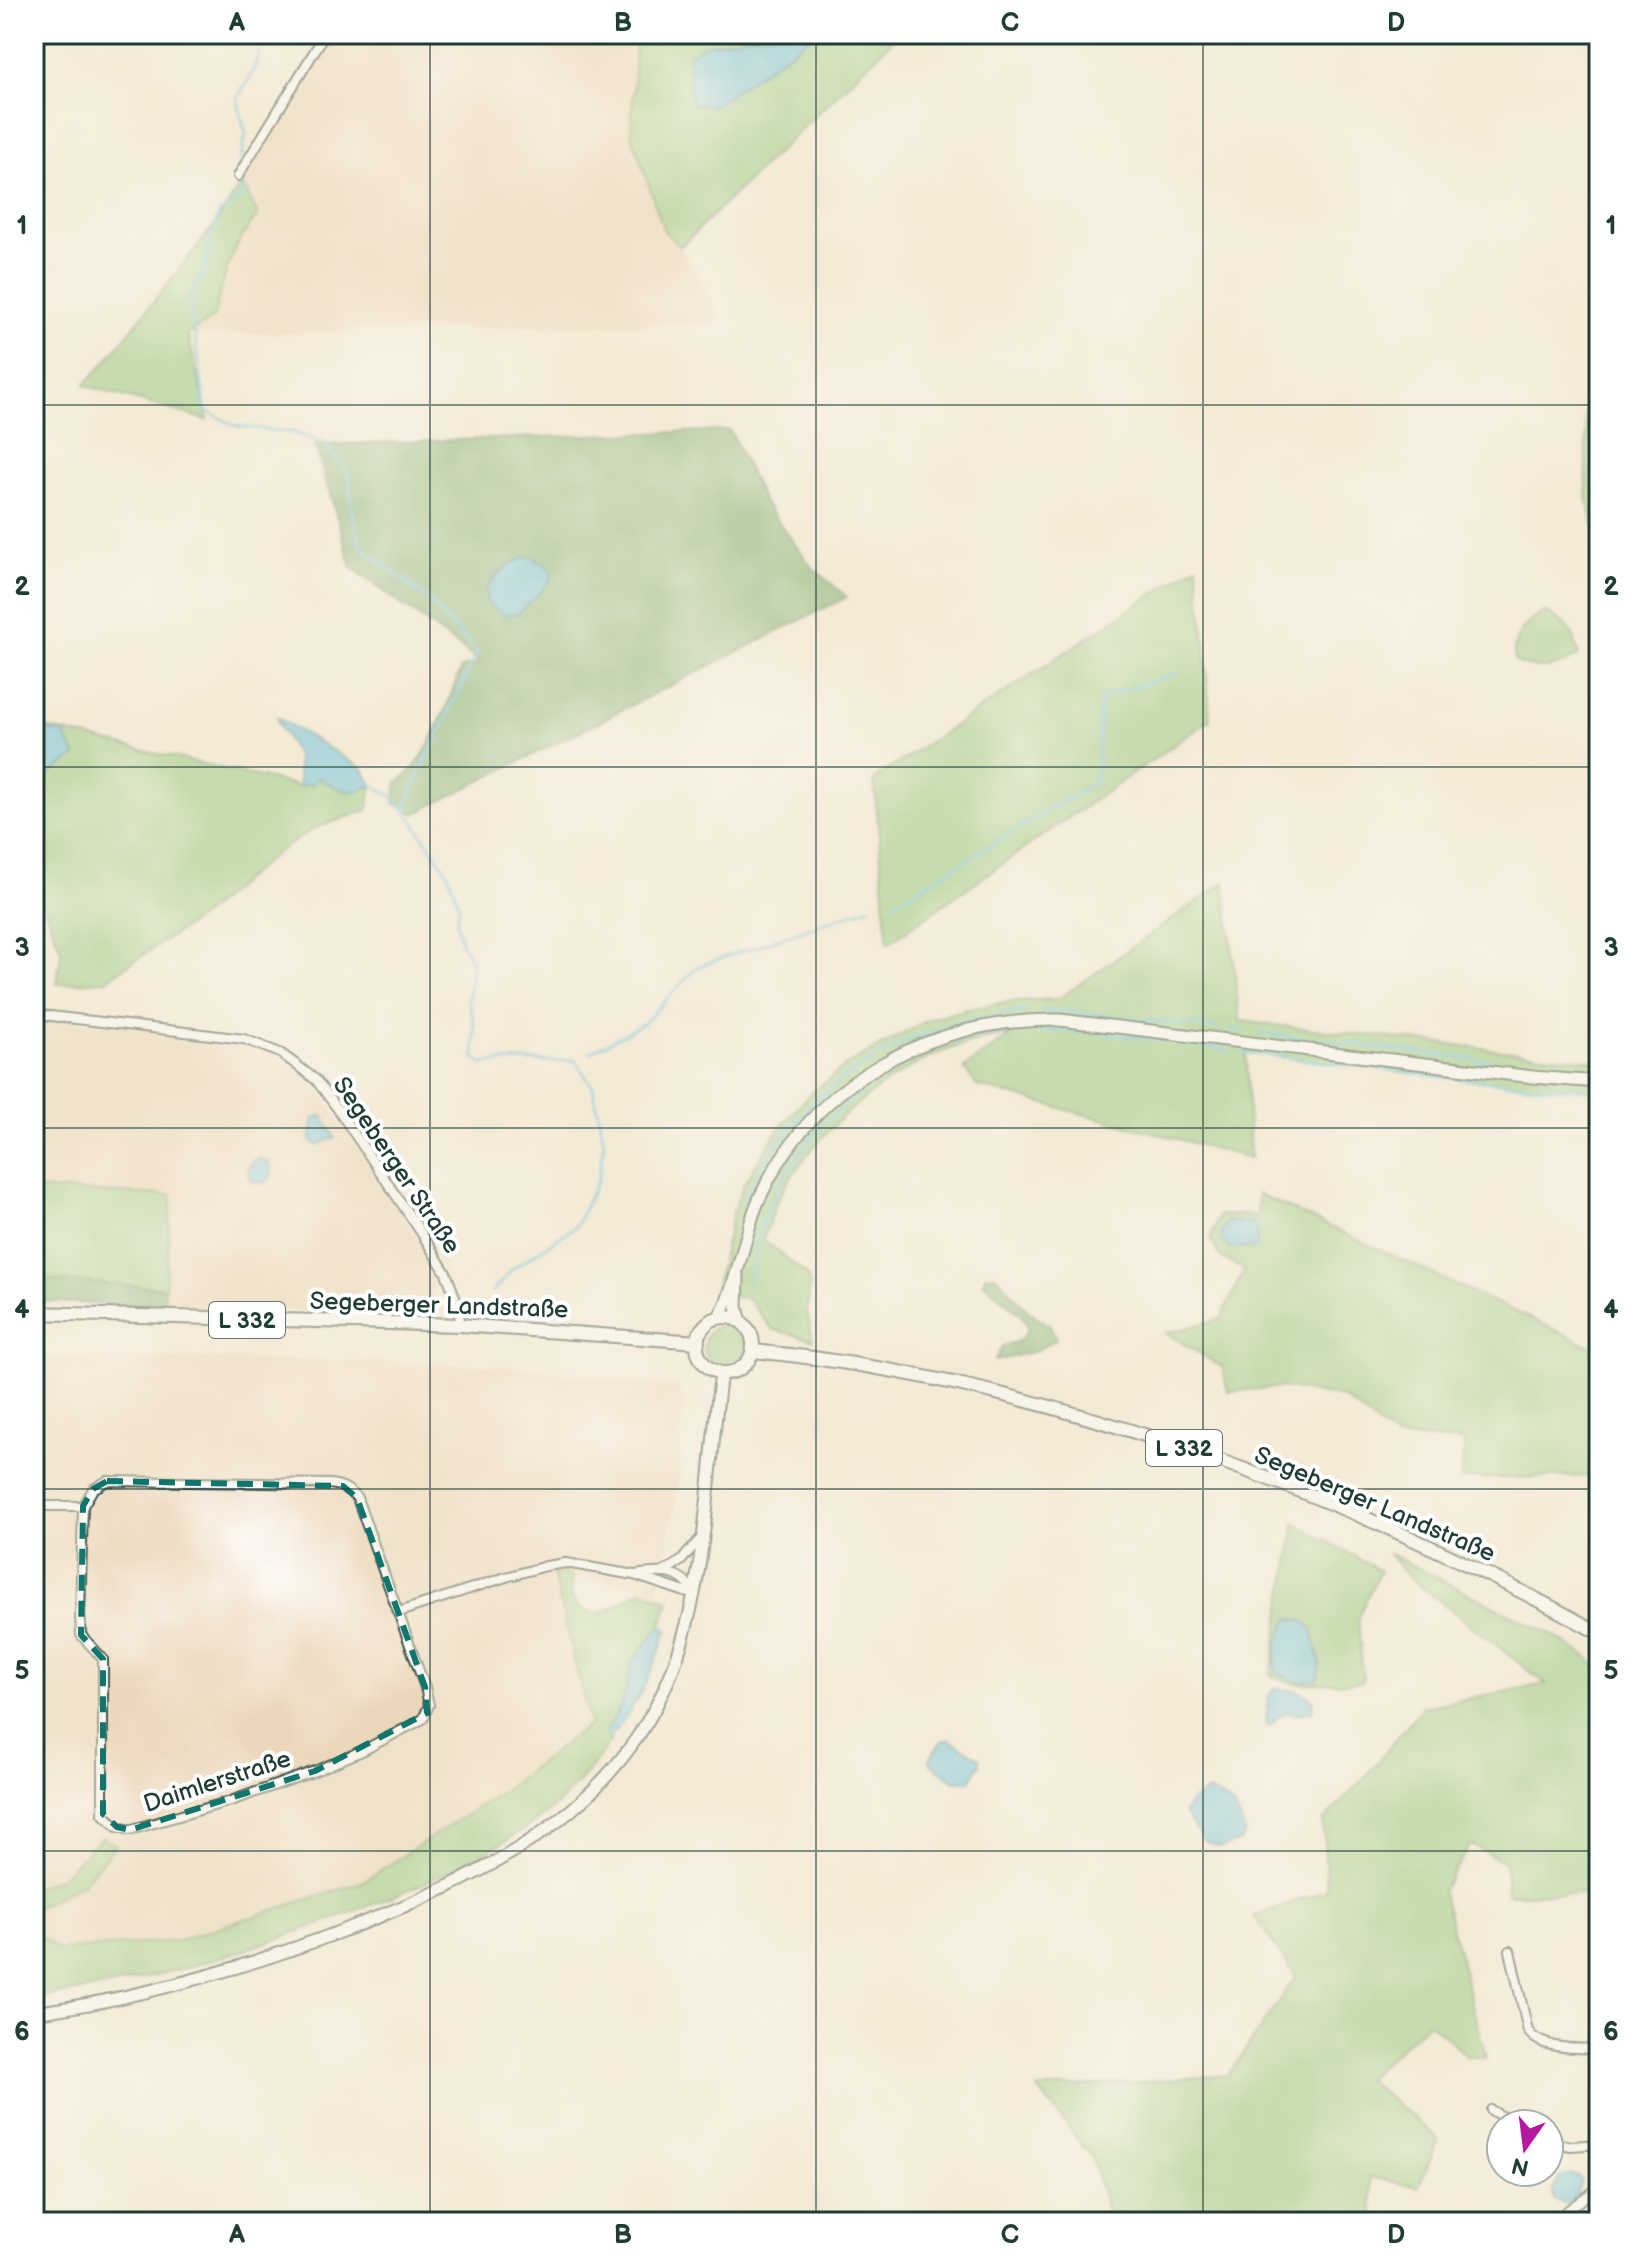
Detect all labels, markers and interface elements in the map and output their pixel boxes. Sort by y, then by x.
text: A [228,8,245,39]
text: B [614,8,632,39]
text: C [1001,8,1019,39]
text: D [1387,8,1405,39]
text: 1 [17,211,27,242]
text: 1 [1606,211,1616,242]
text: 2 [14,572,30,603]
text: 2 [1603,572,1619,603]
text: 3 [14,933,30,964]
text: 3 [1603,933,1619,964]
street label: Segeberger Straße [327,1071,466,1259]
street label: Segeberger Landstraße [309,1286,569,1325]
text: 4 [14,1295,30,1326]
text: 4 [1603,1295,1619,1326]
road number: L 332 [209,1302,285,1338]
road number: L 332 [1146,1430,1222,1466]
street label: Segeberger Landstraße [1250,1441,1500,1568]
text: 5 [14,1656,30,1687]
text: 5 [1603,1656,1619,1687]
street label: Daimlerstraße [140,1744,294,1819]
text: 6 [14,2017,30,2048]
text: 6 [1603,2017,1619,2048]
north arrow [1485,2108,1565,2188]
text: N [1509,2151,1532,2181]
text: A [228,2220,245,2251]
text: B [614,2220,632,2251]
text: C [1001,2220,1019,2251]
text: D [1387,2220,1405,2251]

